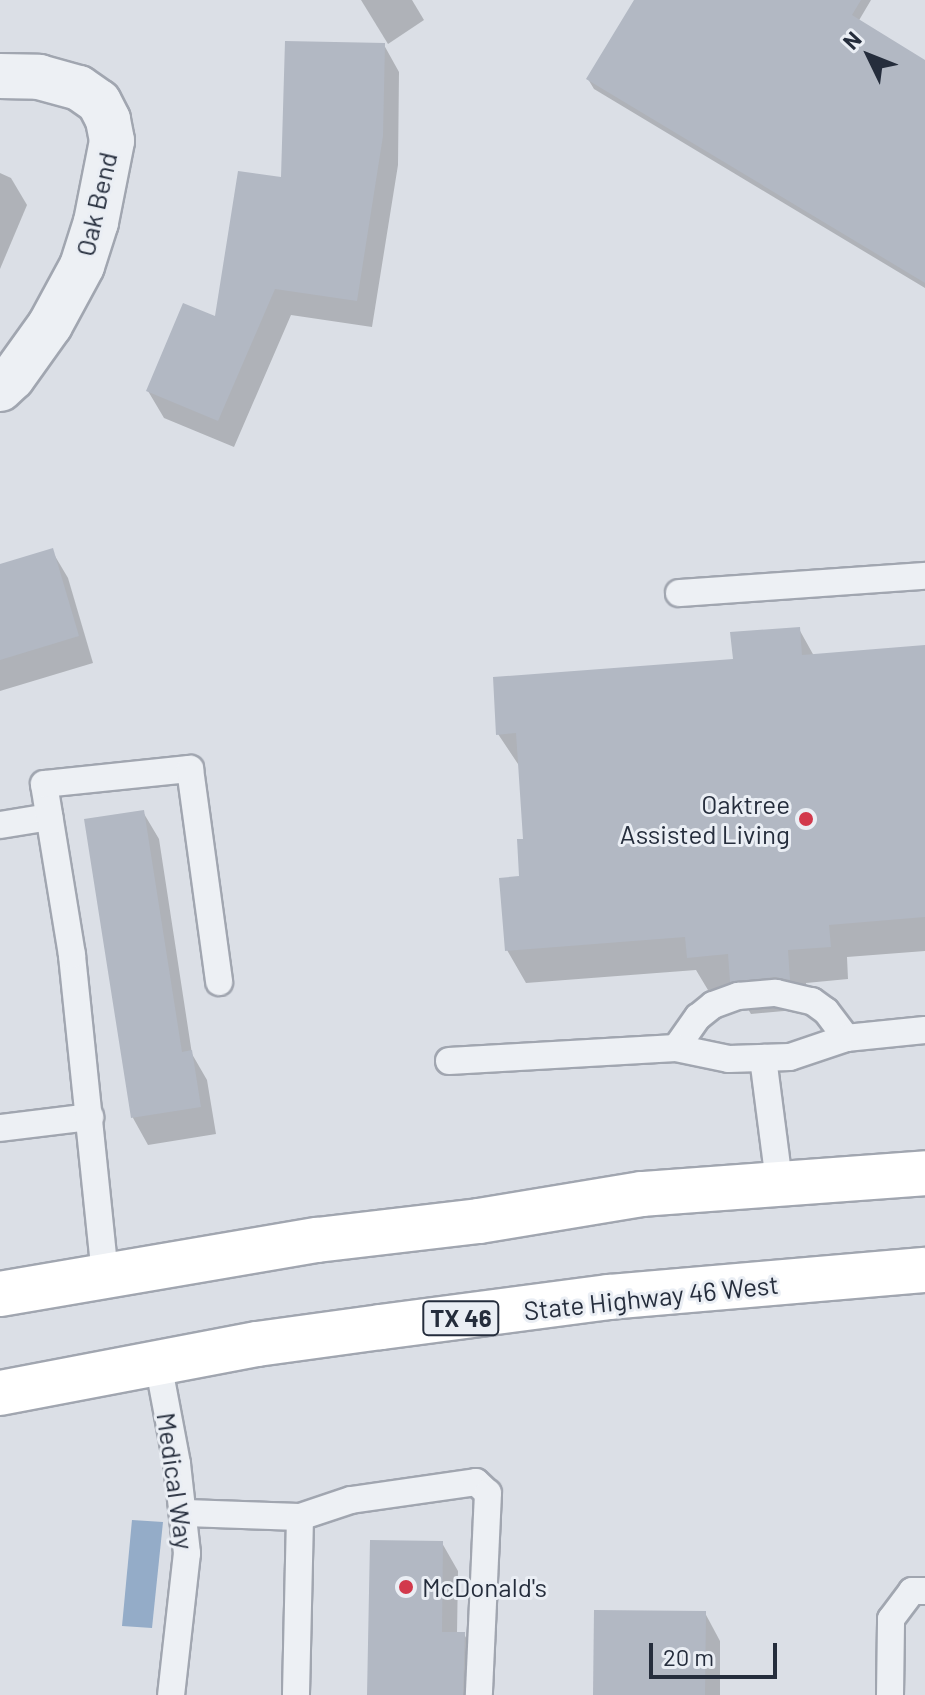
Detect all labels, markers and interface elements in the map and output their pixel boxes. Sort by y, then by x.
north arrow [829,16,909,96]
text: N [837,25,866,54]
street label: Oak Bend [69,149,123,259]
place label: Oaktree Assisted Living [620,788,790,850]
marker: Oaktree Assisted Living [797,810,815,828]
street label: State Highway 46 West [522,1268,780,1326]
road number: TX 46 [421,1298,501,1338]
street label: Medical Way [151,1411,201,1551]
place label: McDonald's [422,1571,547,1603]
marker: McDonald's [397,1578,415,1596]
scale bar [653,1627,781,1677]
text: 20 m [663,1642,714,1671]

